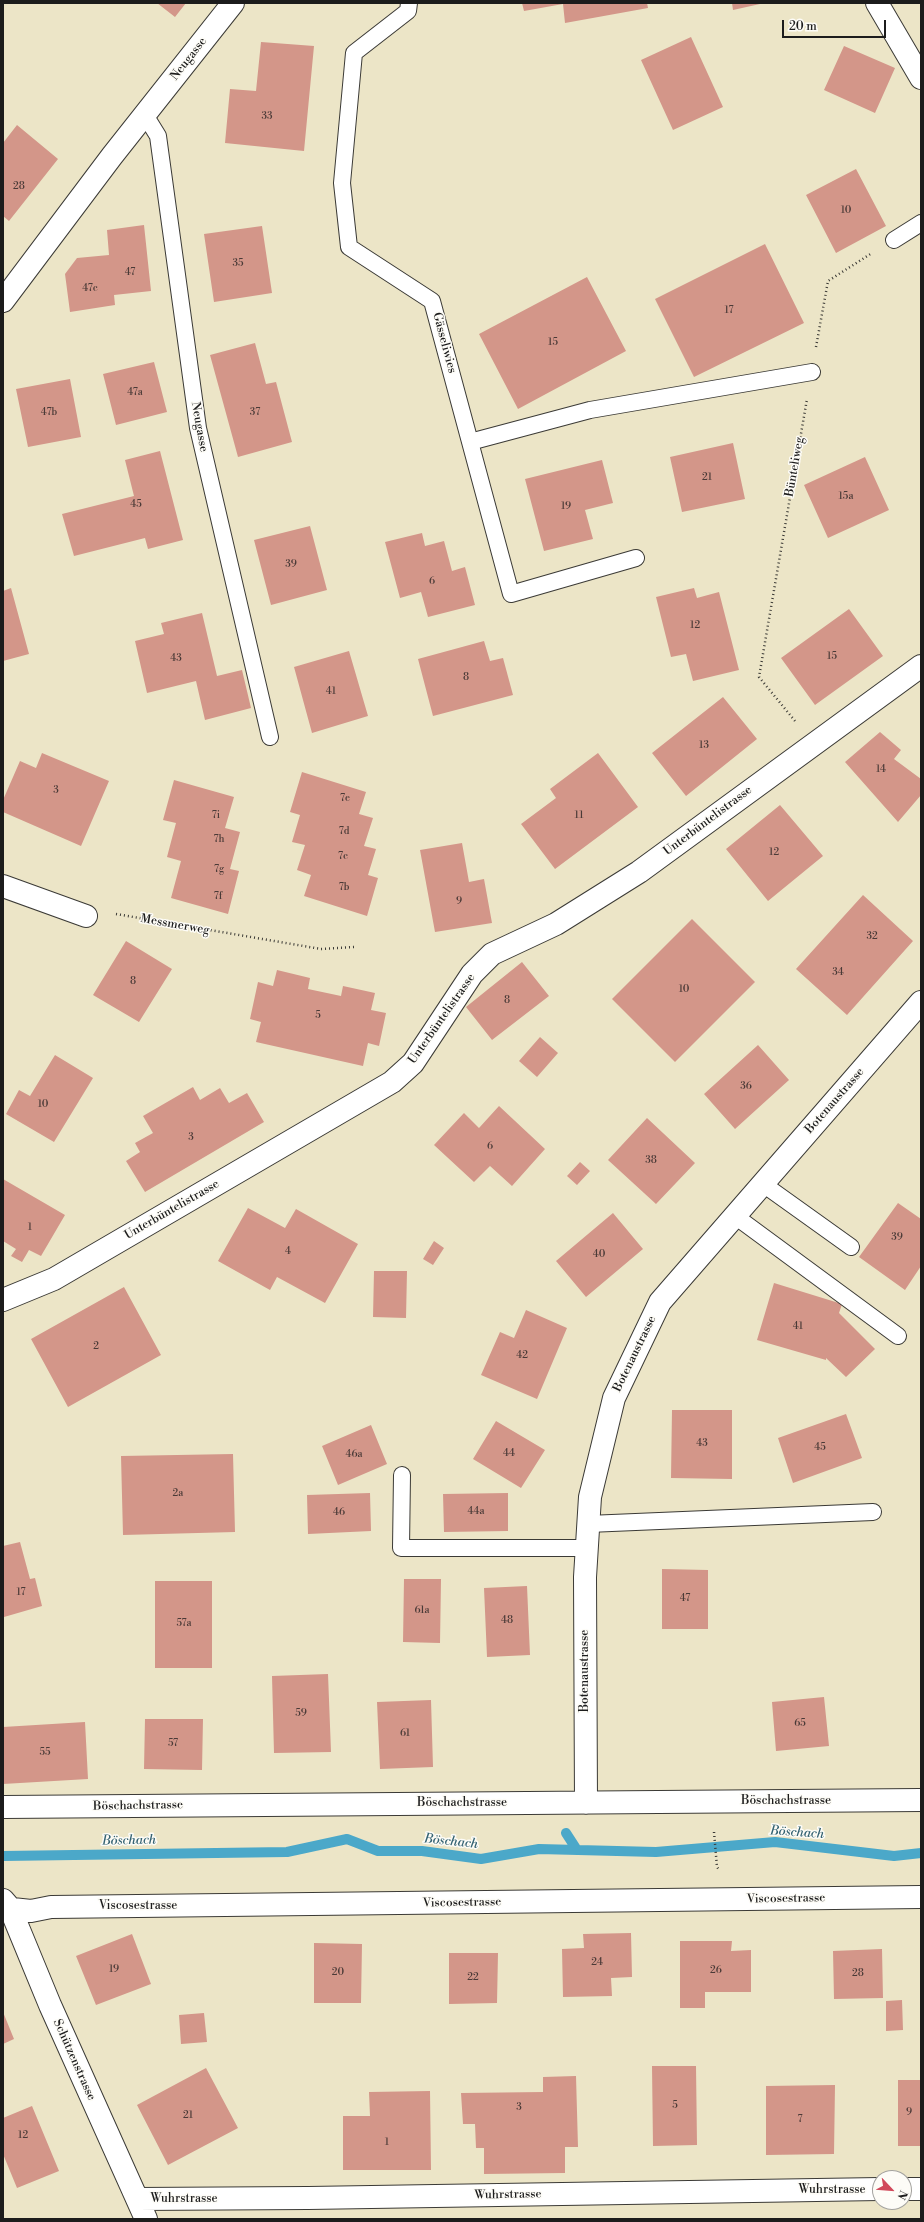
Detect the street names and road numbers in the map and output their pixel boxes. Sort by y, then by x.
street label: Neugasse [168,35,210,83]
street label: Gässeliwies [429,311,459,375]
street label: Neugasse [188,401,210,453]
street label: Bünteliweg [783,436,807,498]
street label: Unterbüntelistrasse [661,783,755,859]
street label: Messmerweg [139,912,211,938]
street label: Unterbüntelistrasse [405,971,479,1067]
street label: Botenaustrasse [802,1065,868,1137]
street label: Unterbüntelistrasse [122,1177,222,1243]
street label: Botenaustrasse [610,1314,660,1394]
street label: Botenaustrasse [578,1630,592,1712]
street label: Böschachstrasse [741,1794,831,1808]
street label: Böschachstrasse [417,1796,507,1810]
street label: Böschachstrasse [93,1798,183,1814]
street label: Viscosestrasse [747,1891,825,1907]
street label: Viscosestrasse [423,1895,501,1911]
street label: Viscosestrasse [99,1899,177,1913]
street label: Schützenstrasse [50,2017,98,2103]
street label: Wuhrstrasse [798,2183,866,2197]
street label: Wuhrstrasse [474,2187,542,2203]
street label: Wuhrstrasse [150,2192,218,2206]

